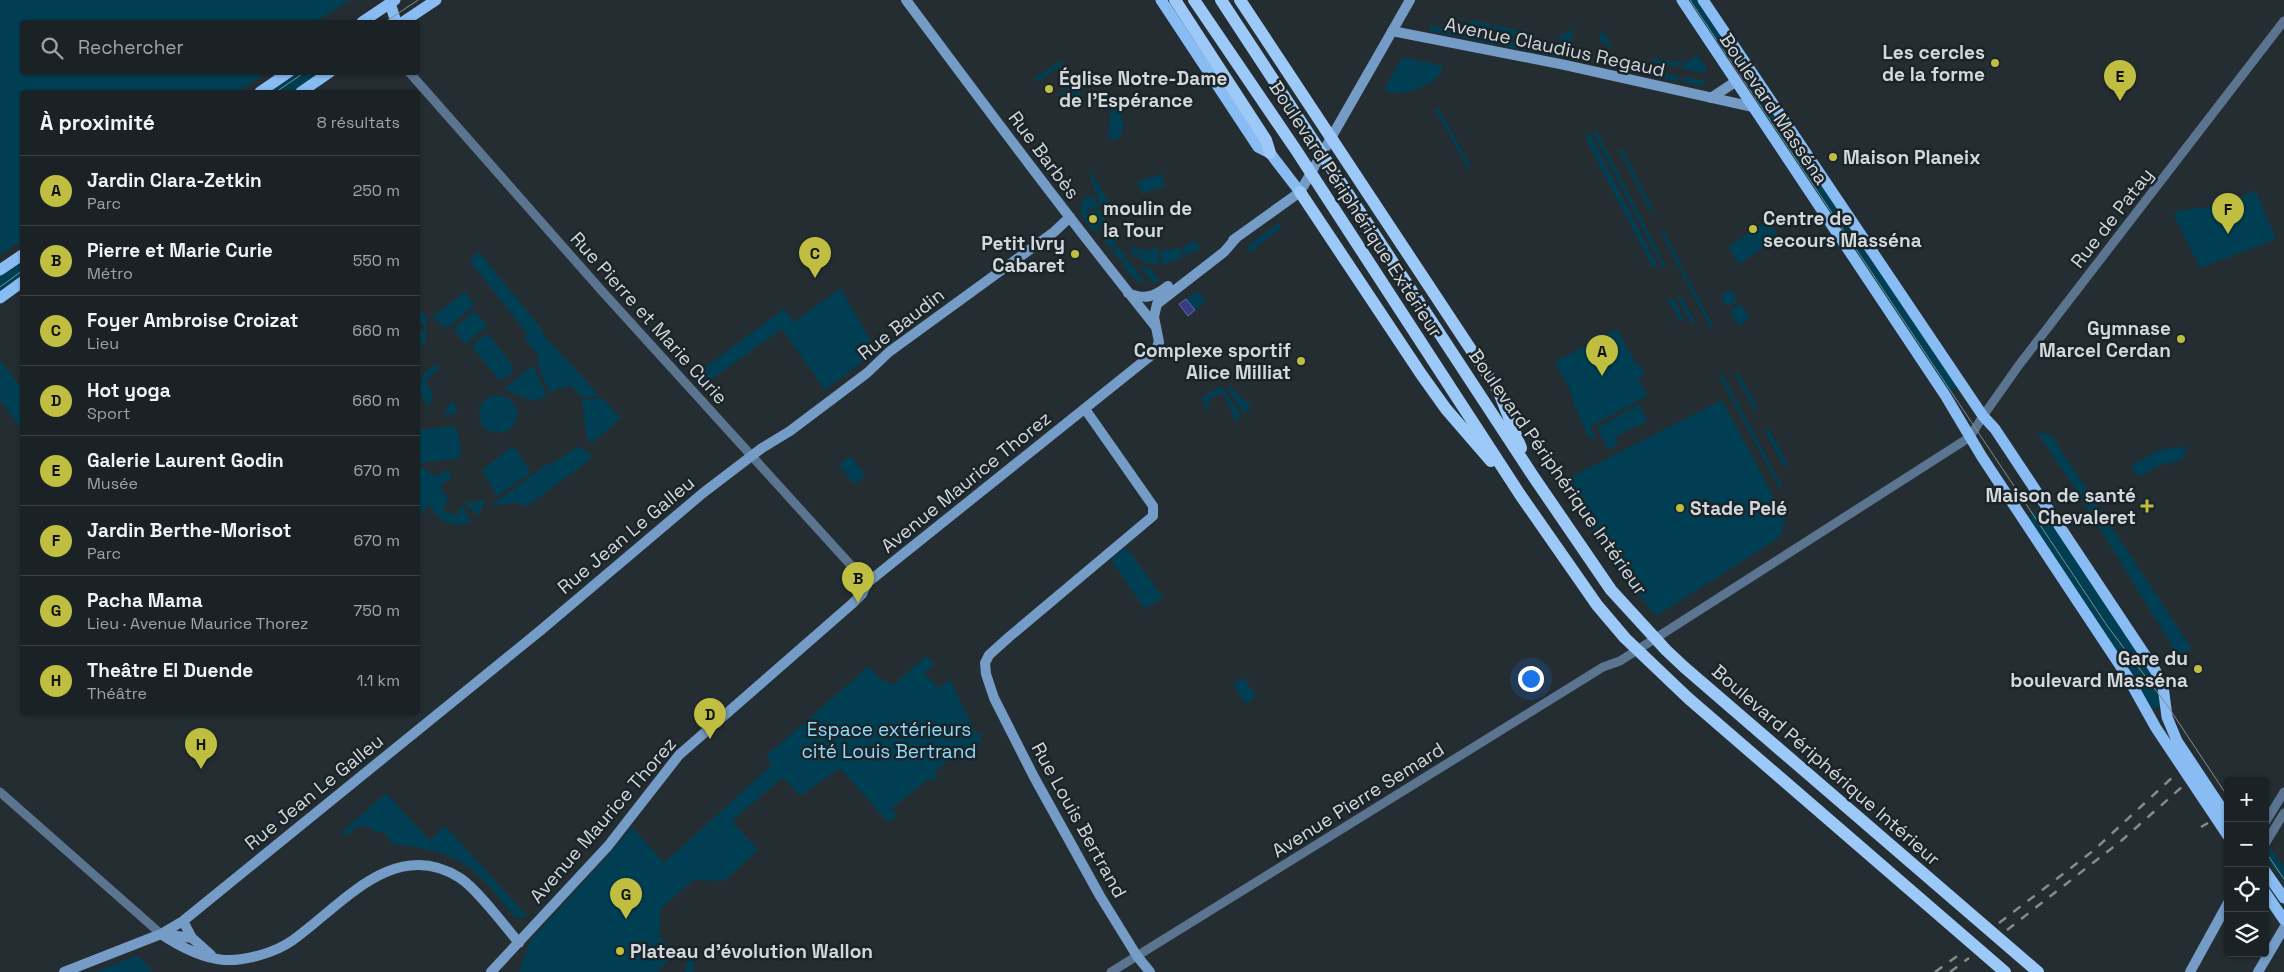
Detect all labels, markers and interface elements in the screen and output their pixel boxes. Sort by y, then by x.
street label: Avenue Claudius Regaud [1443,11,1667,83]
search box [20,20,420,75]
street label: Boulevard Masséna [1714,28,1834,190]
icon: search [38,34,66,62]
text: Rechercher [78,35,184,60]
place label: Les cercles de la forme [1882,40,1985,87]
marker: Les cercles de la forme [1989,57,2001,69]
pin: E [2104,60,2136,101]
place label: Église Notre-Dame de l'Espérance [1059,66,1227,113]
street label: Boulevard Périphérique Extérieur [1264,76,1448,342]
marker: Église Notre-Dame de l'Espérance [1043,83,1055,95]
street label: Rue Barbès [1003,106,1085,204]
text: À proximité [40,109,155,136]
text: 8 résultats [317,112,400,133]
place label: Maison Planeix [1843,145,1980,170]
marker: Maison Planeix [1827,151,1839,163]
street label: Rue de Patay [2065,163,2159,273]
text: Jardin Clara-Zetkin [87,168,262,193]
text: A [51,180,61,201]
text: 250 m [353,180,400,201]
text: Parc [87,193,121,214]
pin: F [2212,193,2244,234]
place label: moulin de la Tour [1103,196,1192,243]
place label: Centre de secours Masséna [1763,206,1922,253]
marker: moulin de la Tour [1087,213,1099,225]
marker: Centre de secours Masséna [1747,223,1759,235]
street label: Rue Pierre et Marie Curie [565,226,733,410]
place label: Petit Ivry Cabaret [981,231,1065,278]
pin: C [799,237,831,278]
text: Pierre et Marie Curie [87,238,273,263]
marker: Petit Ivry Cabaret [1069,248,1081,260]
text: B [51,250,61,271]
text: 550 m [353,250,400,271]
text: Métro [87,263,133,284]
street label: Rue Baudin [853,282,949,366]
text: Foyer Ambroise Croizat [87,308,298,333]
place label: Gymnase Marcel Cerdan [2039,316,2171,363]
text: C [51,320,61,341]
text: 660 m [352,320,400,341]
text: Lieu [87,333,119,354]
marker: Gymnase Marcel Cerdan [2175,333,2187,345]
pin: A [1586,335,1618,376]
place label: Complexe sportif Alice Milliat [1134,338,1291,385]
street label: Boulevard Périphérique Intérieur [1463,344,1653,600]
marker: Complexe sportif Alice Milliat [1295,355,1307,367]
text: Hot yoga [87,378,171,403]
text: D [51,390,61,411]
text: 660 m [352,390,400,411]
text: Sport [87,403,130,424]
street label: Avenue Maurice Thorez [876,406,1056,558]
text: Galerie Laurent Godin [87,448,284,473]
text: E [52,460,60,481]
text: 670 m [353,460,400,481]
street label: Rue Jean Le Galleu [552,470,700,600]
text: Musée [87,473,138,494]
place label: Maison de santé Chevaleret [1986,483,2136,530]
place label: Stade Pelé [1690,496,1787,521]
marker: Maison de santé Chevaleret [2140,499,2154,513]
marker: Stade Pelé [1674,502,1686,514]
text: Jardin Berthe-Morisot [87,518,291,543]
text: F [52,530,60,551]
text: 670 m [353,530,400,551]
text: Parc [87,543,121,564]
pin: B [842,562,874,603]
text: Pacha Mama [87,588,203,613]
text: G [51,600,61,621]
text: 750 m [353,600,400,621]
text: Lieu · Avenue Maurice Thorez [87,613,308,634]
place label: Gare du boulevard Masséna [2010,646,2188,693]
text: Theâtre El Duende [87,658,253,683]
street label: Boulevard Périphérique Intérieur [1707,659,1945,871]
marker: Gare du boulevard Masséna [2192,663,2204,675]
your location [1518,666,1544,692]
text: H [51,670,61,691]
text: 1.1 km [357,670,400,691]
text: Théâtre [87,683,147,704]
pin: D [694,698,726,739]
park label: Espace extérieurs cité Louis Bertrand [801,717,977,764]
pin: H [185,728,217,769]
street label: Rue Jean Le Galleu [240,728,388,856]
street label: Avenue Maurice Thorez [524,732,682,908]
street label: Avenue Pierre Semard [1267,737,1449,863]
street label: Rue Louis Bertrand [1026,738,1132,902]
map controls [2224,777,2269,957]
button: + [2224,777,2269,822]
button: − [2224,822,2269,867]
button: locate [2224,867,2269,912]
pin: G [610,878,642,919]
button: layers [2224,912,2269,957]
place label: Plateau d'évolution Wallon [630,939,873,964]
marker: Plateau d'évolution Wallon [614,945,626,957]

